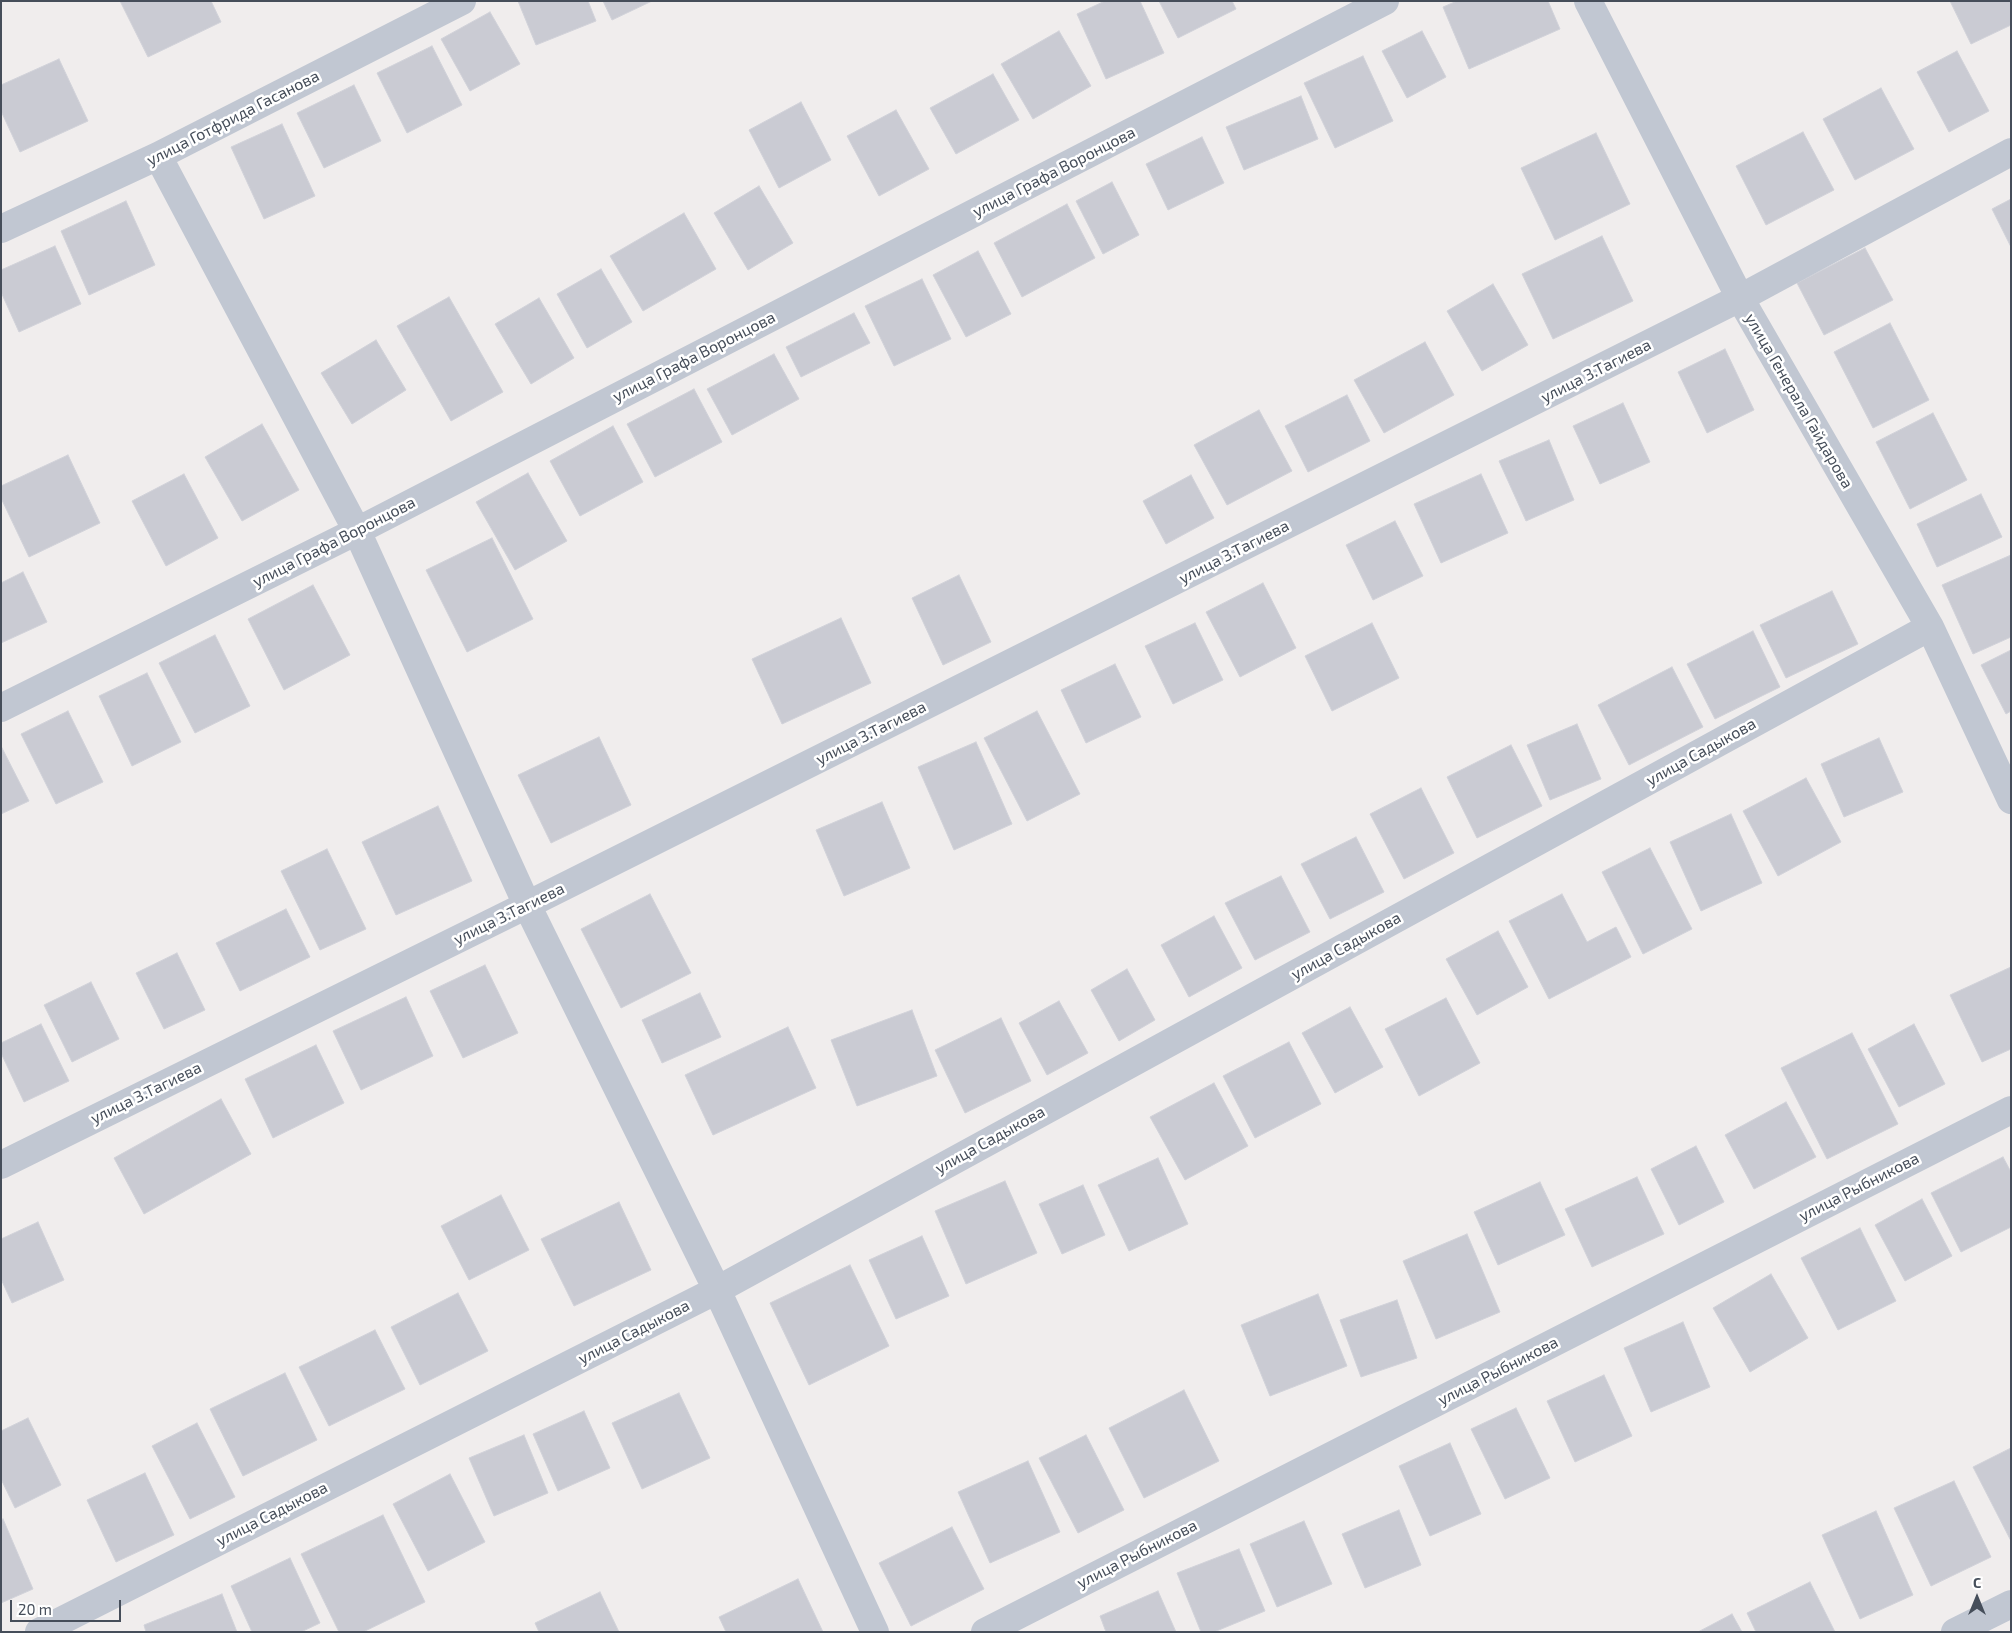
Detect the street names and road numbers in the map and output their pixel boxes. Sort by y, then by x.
street label: улица Готфрида Гасанова [144,66,322,170]
street label: улица Графа Воронцова [969,123,1139,221]
street label: улица Графа Воронцова [609,308,779,406]
street label: улица Генерала Гайдарова [1741,310,1857,492]
street label: улица З.Тагиева [1538,335,1654,407]
street label: улица Графа Воронцова [249,493,419,591]
street label: улица З.Тагиева [1176,516,1292,588]
street label: улица З.Тагиева [813,697,929,769]
street label: улица Садыкова [1643,714,1759,790]
street label: улица З.Тагиева [450,879,568,949]
street label: улица Садыкова [1288,908,1404,984]
street label: улица З.Тагиева [87,1058,205,1128]
street label: улица Садыкова [932,1102,1048,1178]
street label: улица Рыбникова [1796,1148,1922,1226]
street label: улица Садыкова [575,1296,693,1368]
street label: улица Рыбникова [1435,1332,1561,1410]
street label: улица Садыкова [213,1478,331,1550]
street label: улица Рыбникова [1074,1515,1200,1593]

